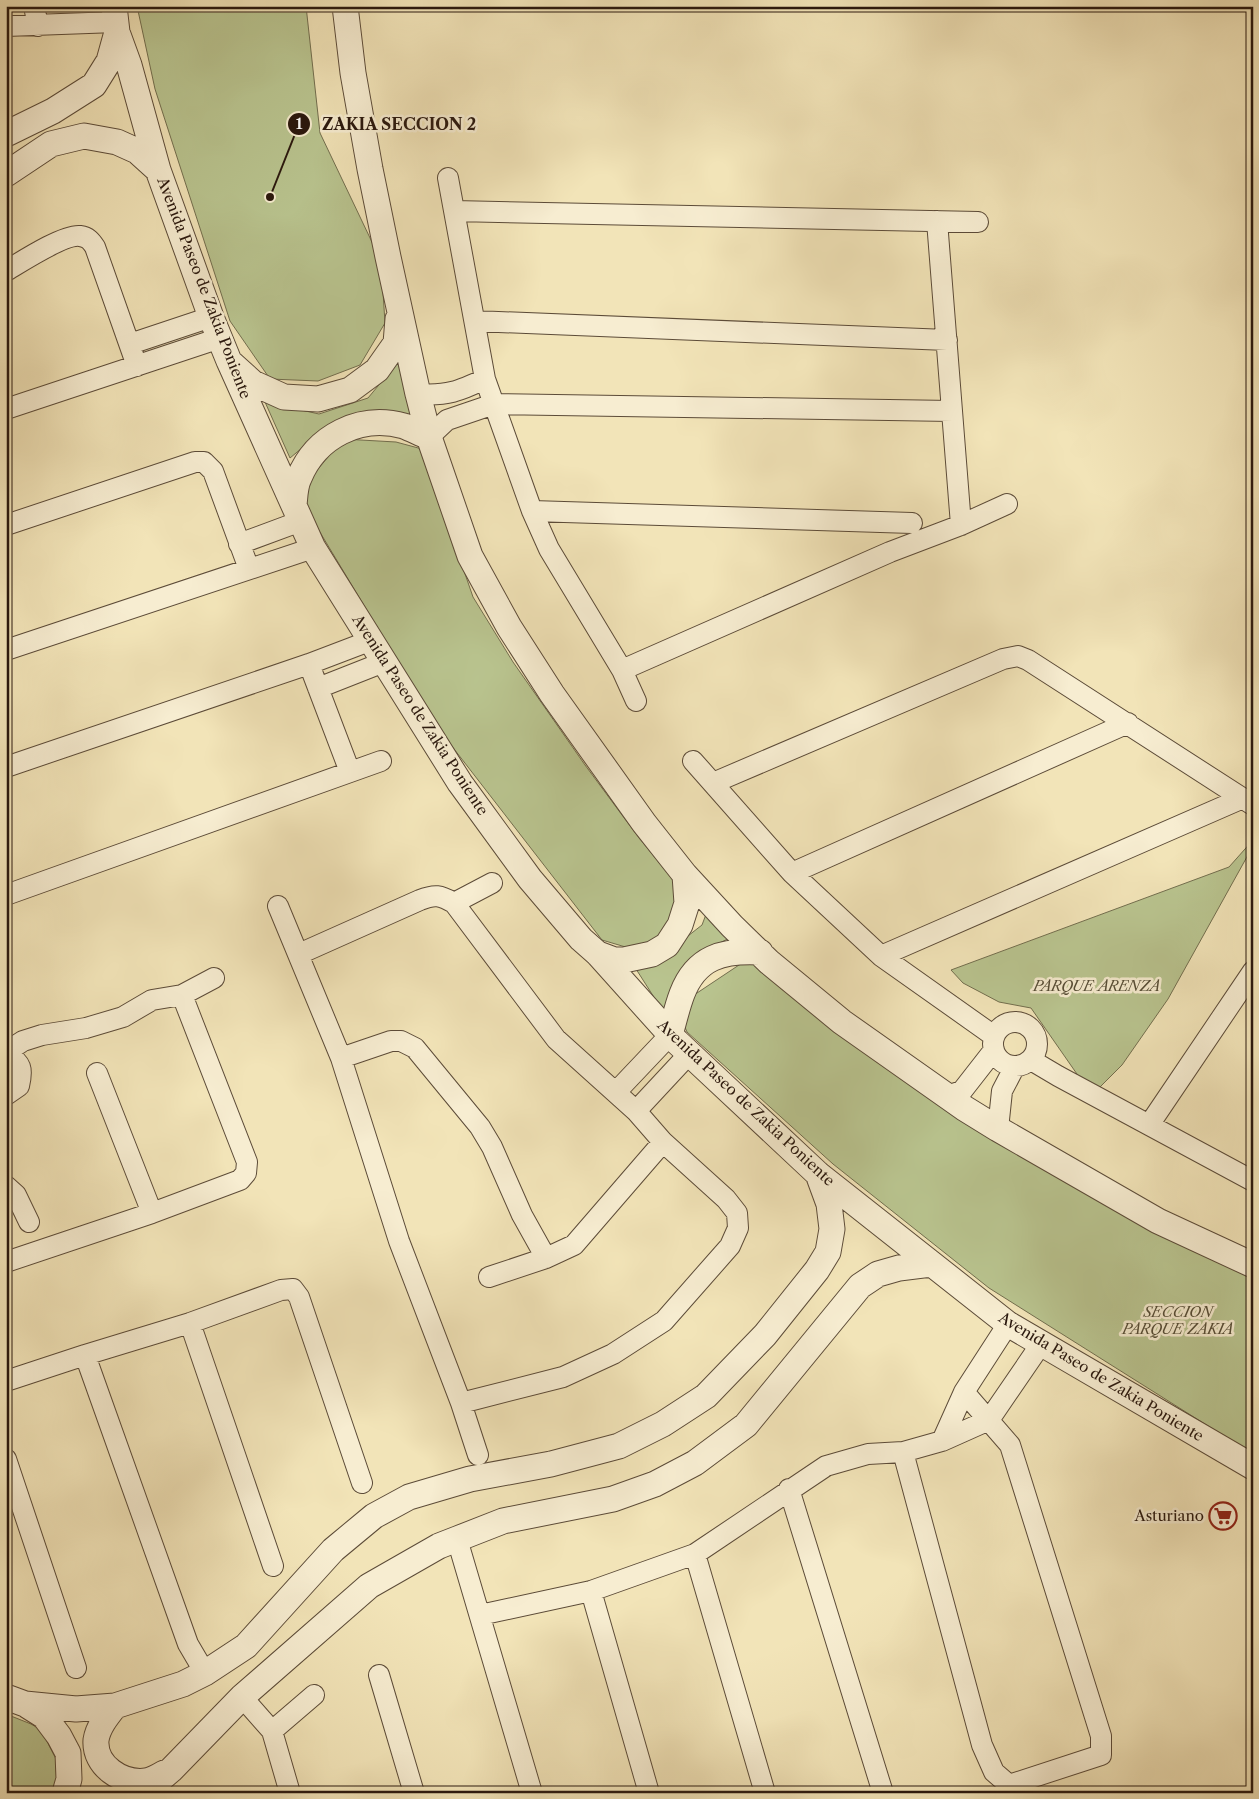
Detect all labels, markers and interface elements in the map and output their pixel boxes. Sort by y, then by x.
callout: ZAKIA SECCION 2 [287,108,487,139]
text: 1 [296,114,303,133]
text: ZAKIA SECCION 2 [322,114,476,134]
street label: Avenida Paseo de Zakia Poniente [153,174,256,401]
street label: Avenida Paseo de Zakia Poniente [348,610,493,819]
park label: PARQUE ARENZA [1032,976,1161,995]
street label: Avenida Paseo de Zakia Poniente [653,1015,839,1190]
park label: SECCION PARQUE ZAKIA [1121,1302,1234,1338]
street label: Avenida Paseo de Zakia Poniente [995,1307,1207,1445]
supermarket icon: Asturiano [1208,1501,1238,1531]
place label: Asturiano [1134,1506,1204,1525]

